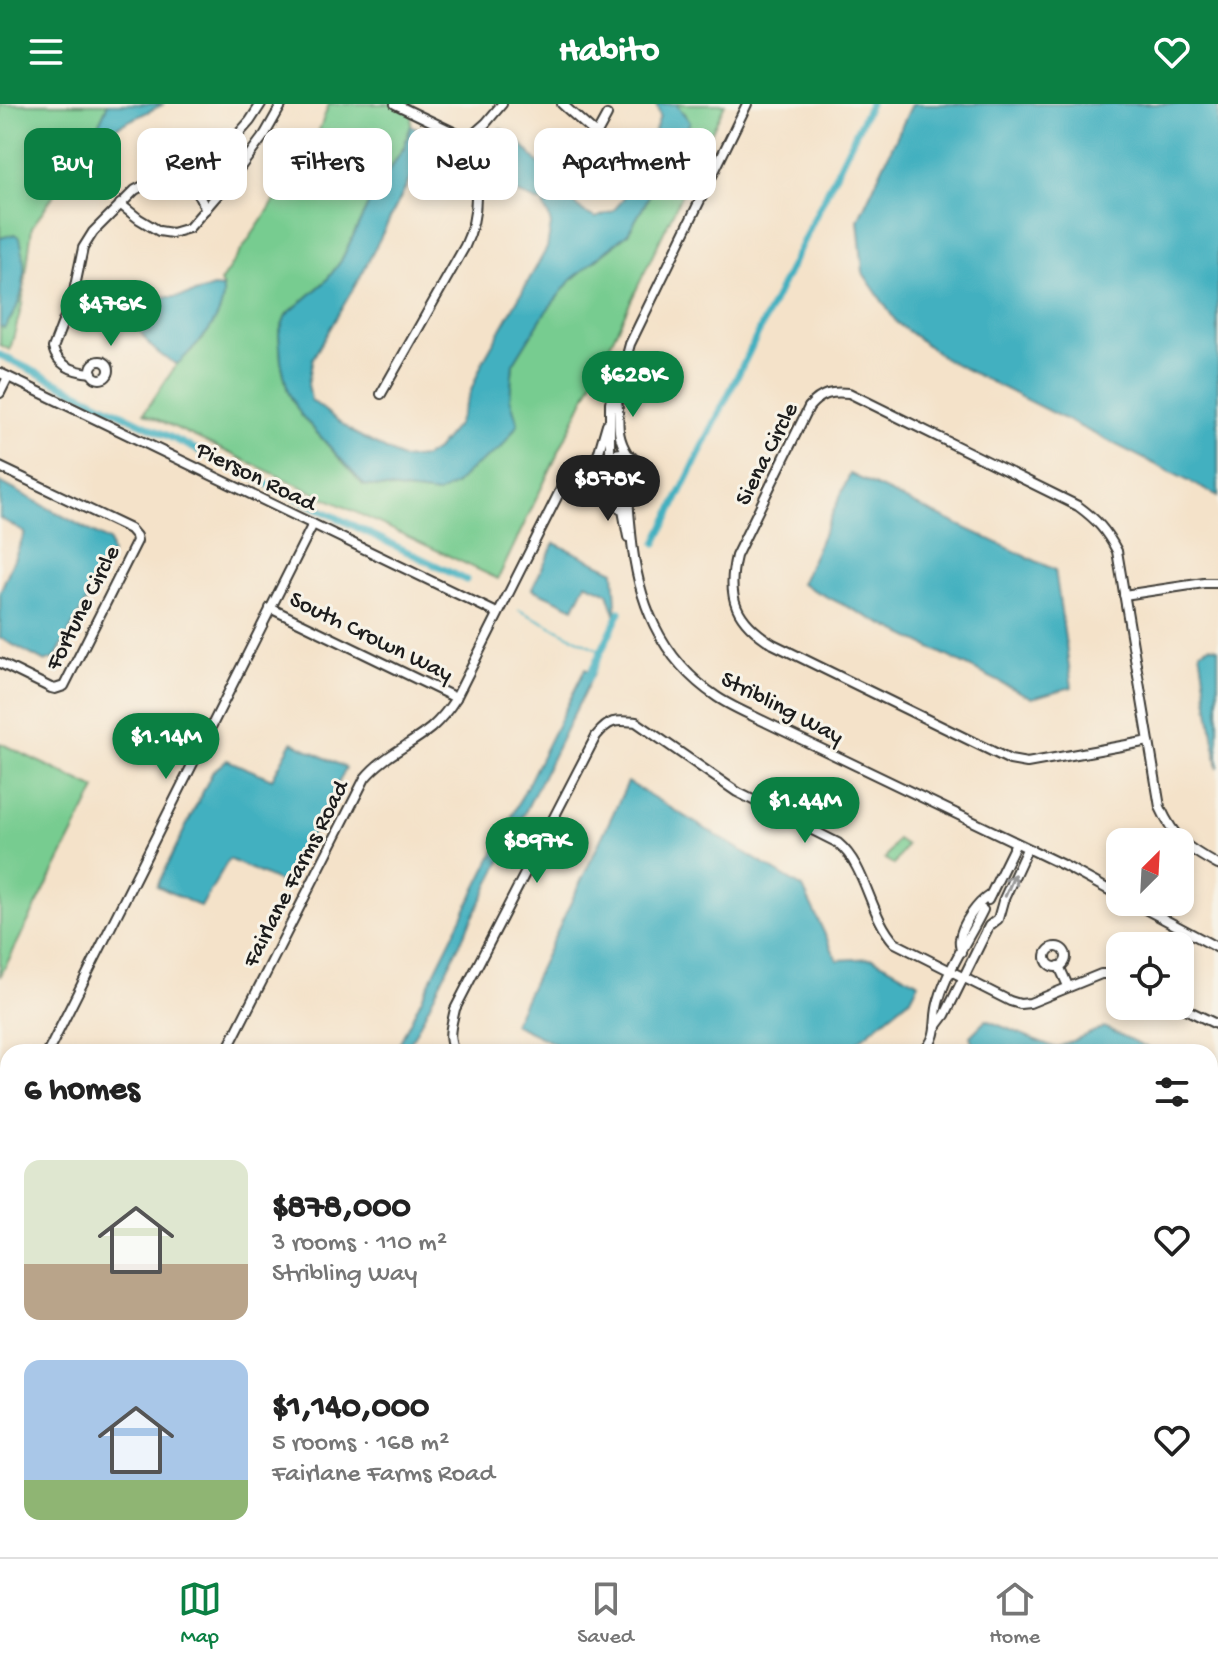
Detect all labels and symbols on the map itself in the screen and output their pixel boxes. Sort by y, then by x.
pin: $476K [55,280,167,348]
pin: $628K [577,351,689,419]
street label: Siena Circle [730,398,807,511]
street label: Pierson Road [190,436,322,521]
pin: $878K [552,455,664,523]
street label: Fortune Circle [40,541,128,677]
street label: South Crown Way [284,586,457,690]
street label: Stribling Way [715,666,848,753]
pin: $1.14M [101,713,231,781]
street label: Fairlane Farms Road [237,775,358,974]
pin: $1.44M [740,777,870,845]
pin: $897K [481,817,593,885]
north arrow [1106,828,1194,916]
one-way arrow [1003,873,1018,897]

